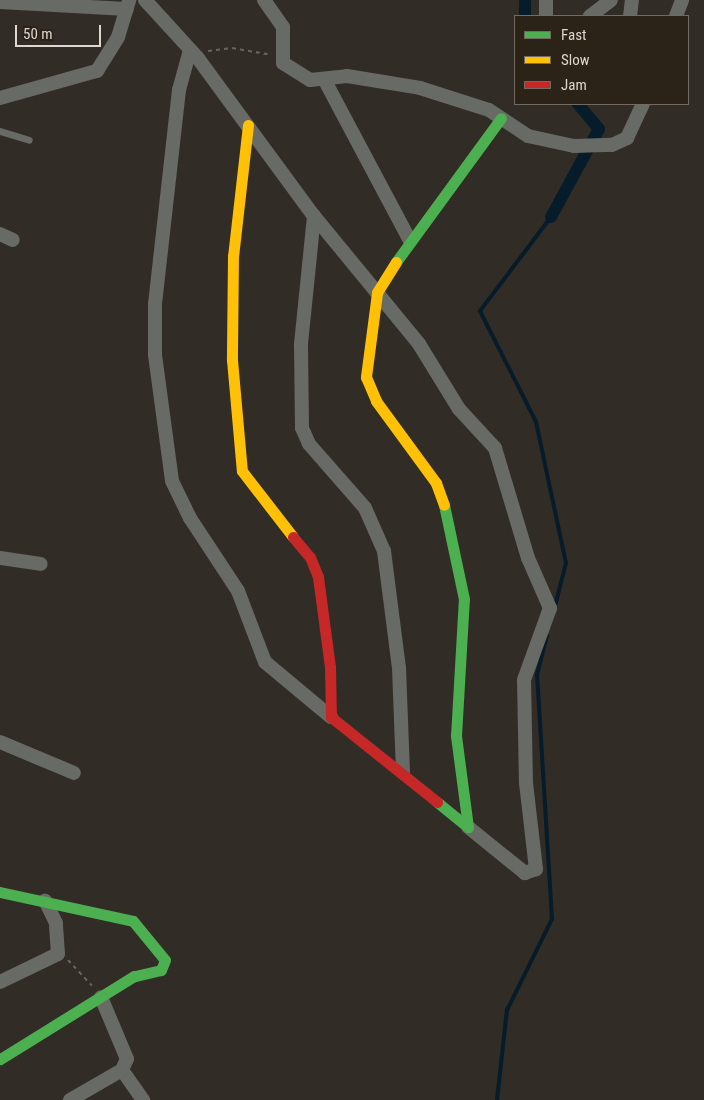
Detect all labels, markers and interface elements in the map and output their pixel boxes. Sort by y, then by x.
scale bar [18,15,104,47]
legend [514,15,689,105]
text: 50 m [23,25,53,43]
text: Fast [561,26,586,44]
text: Slow [561,51,590,69]
text: Jam [561,76,587,94]

